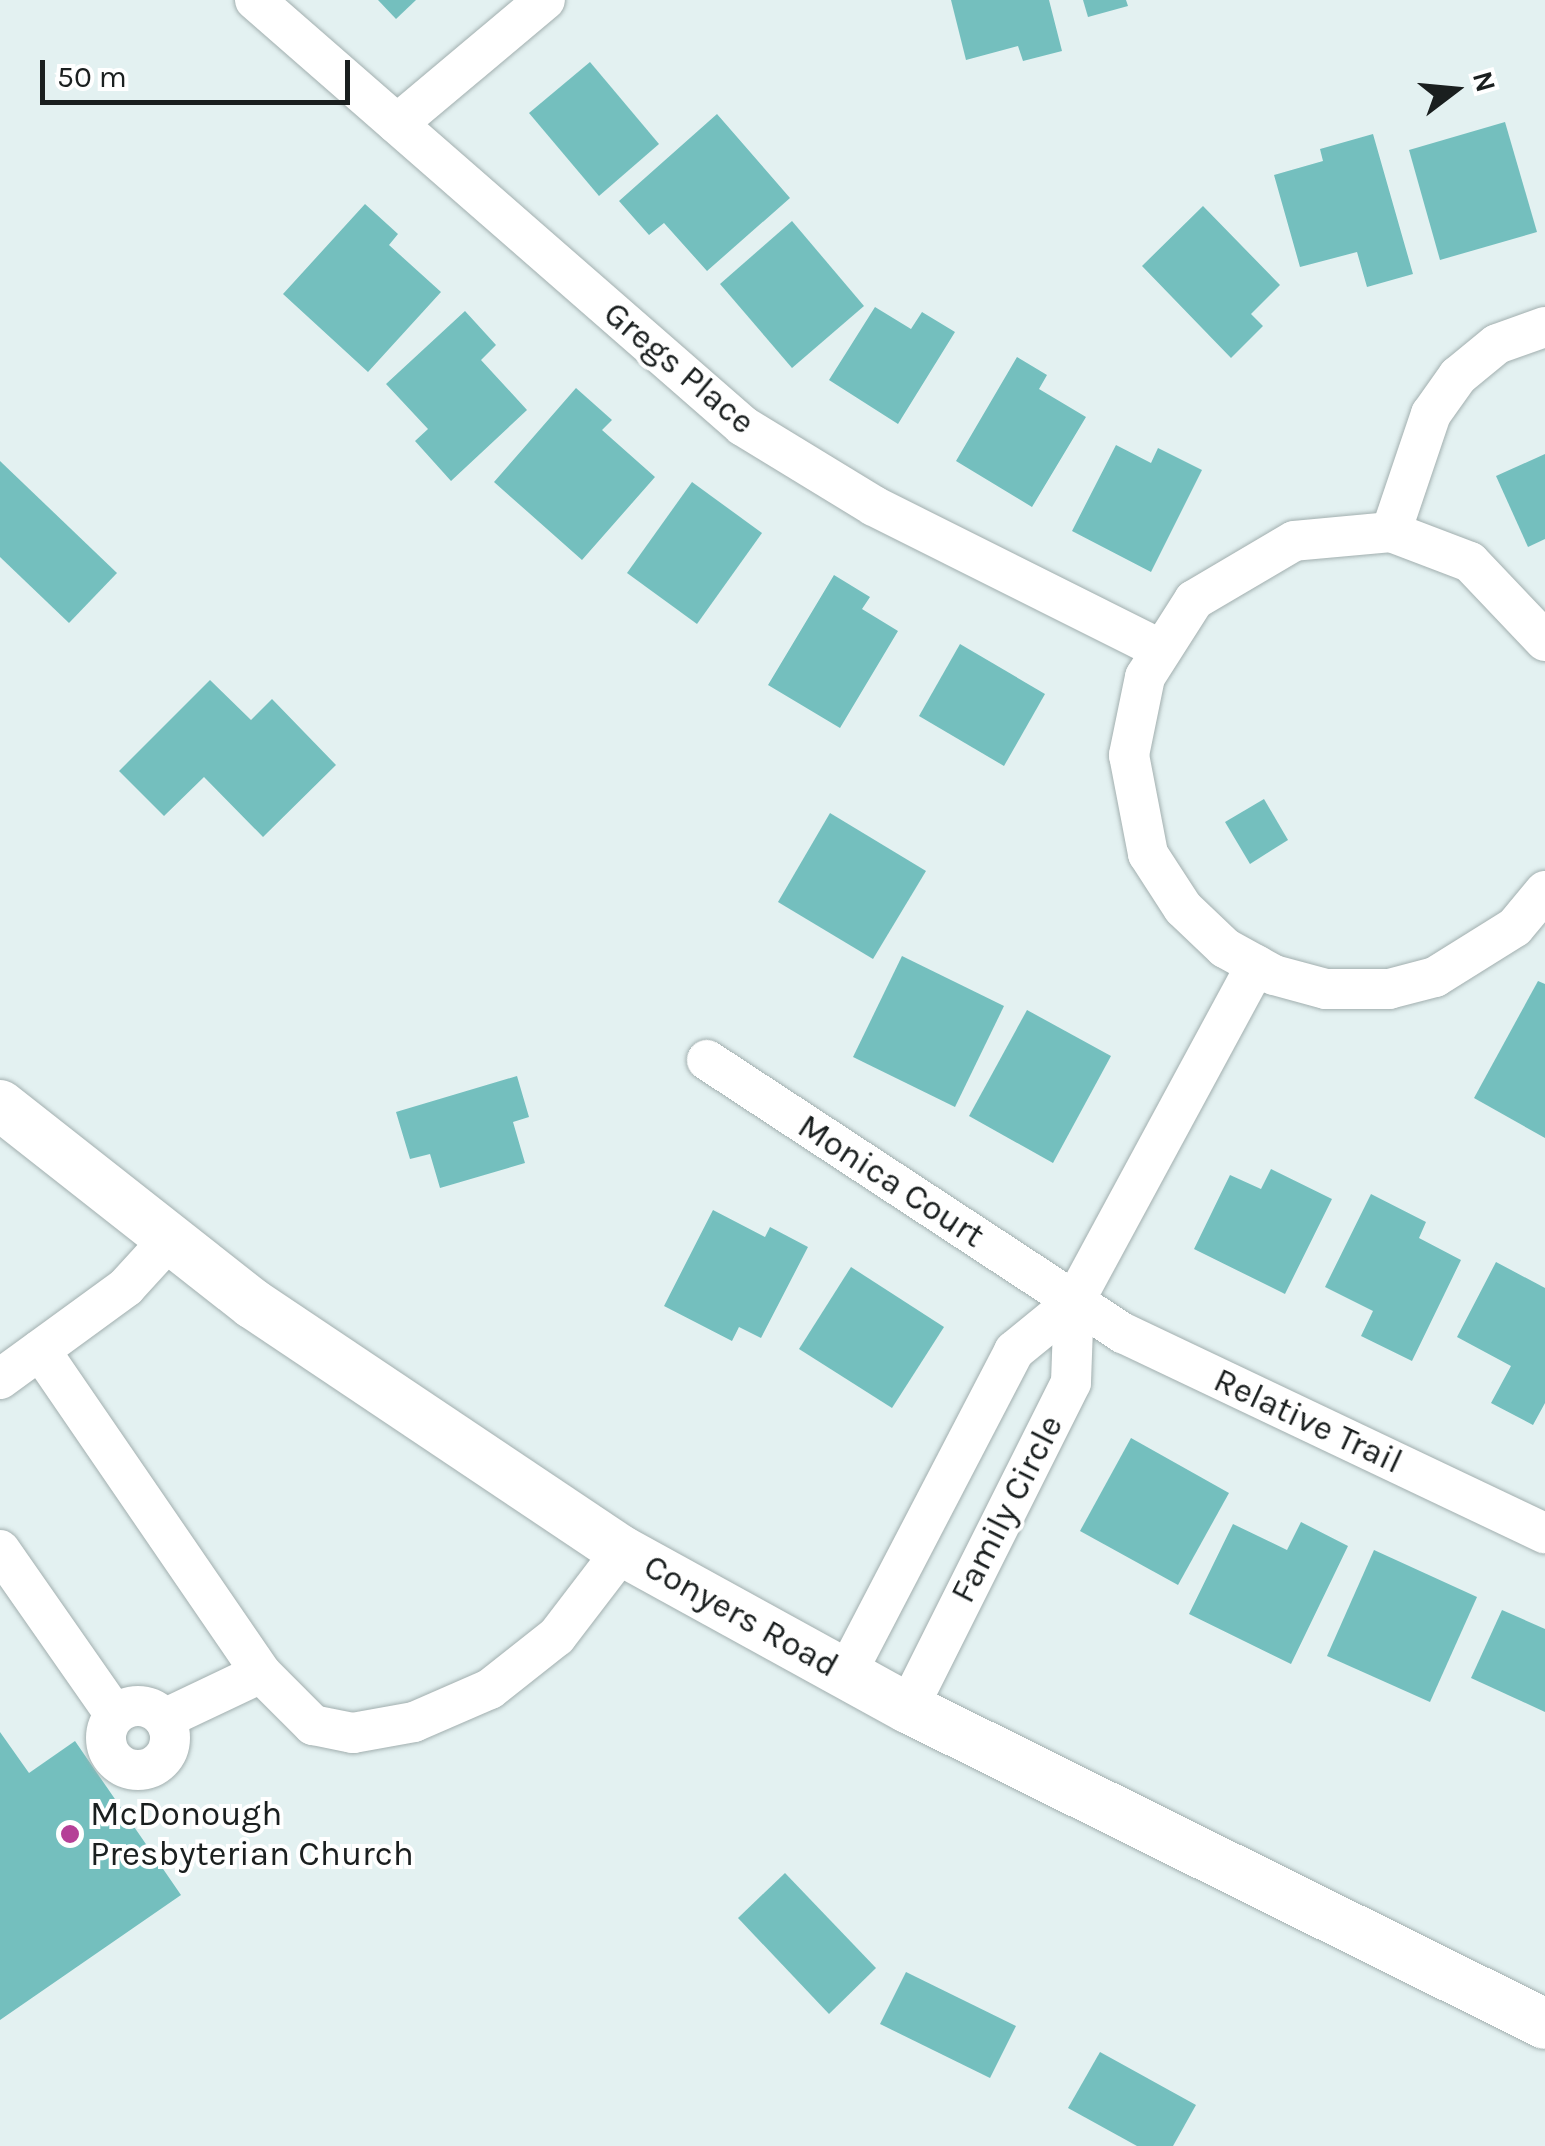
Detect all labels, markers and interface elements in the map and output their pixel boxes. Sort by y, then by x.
scale bar [45,40,355,102]
north arrow [1405,40,1505,140]
text: 50 m [57,59,127,95]
text: N [1466,67,1503,96]
street label: Gregs Place [595,293,763,443]
street label: Monica Court [790,1105,992,1257]
street label: Relative Trail [1207,1359,1409,1483]
street label: Family Circle [942,1408,1072,1610]
street label: Conyers Road [636,1545,846,1687]
place label: McDonough Presbyterian Church [90,1793,414,1875]
marker: McDonough Presbyterian Church [59,1823,81,1845]

